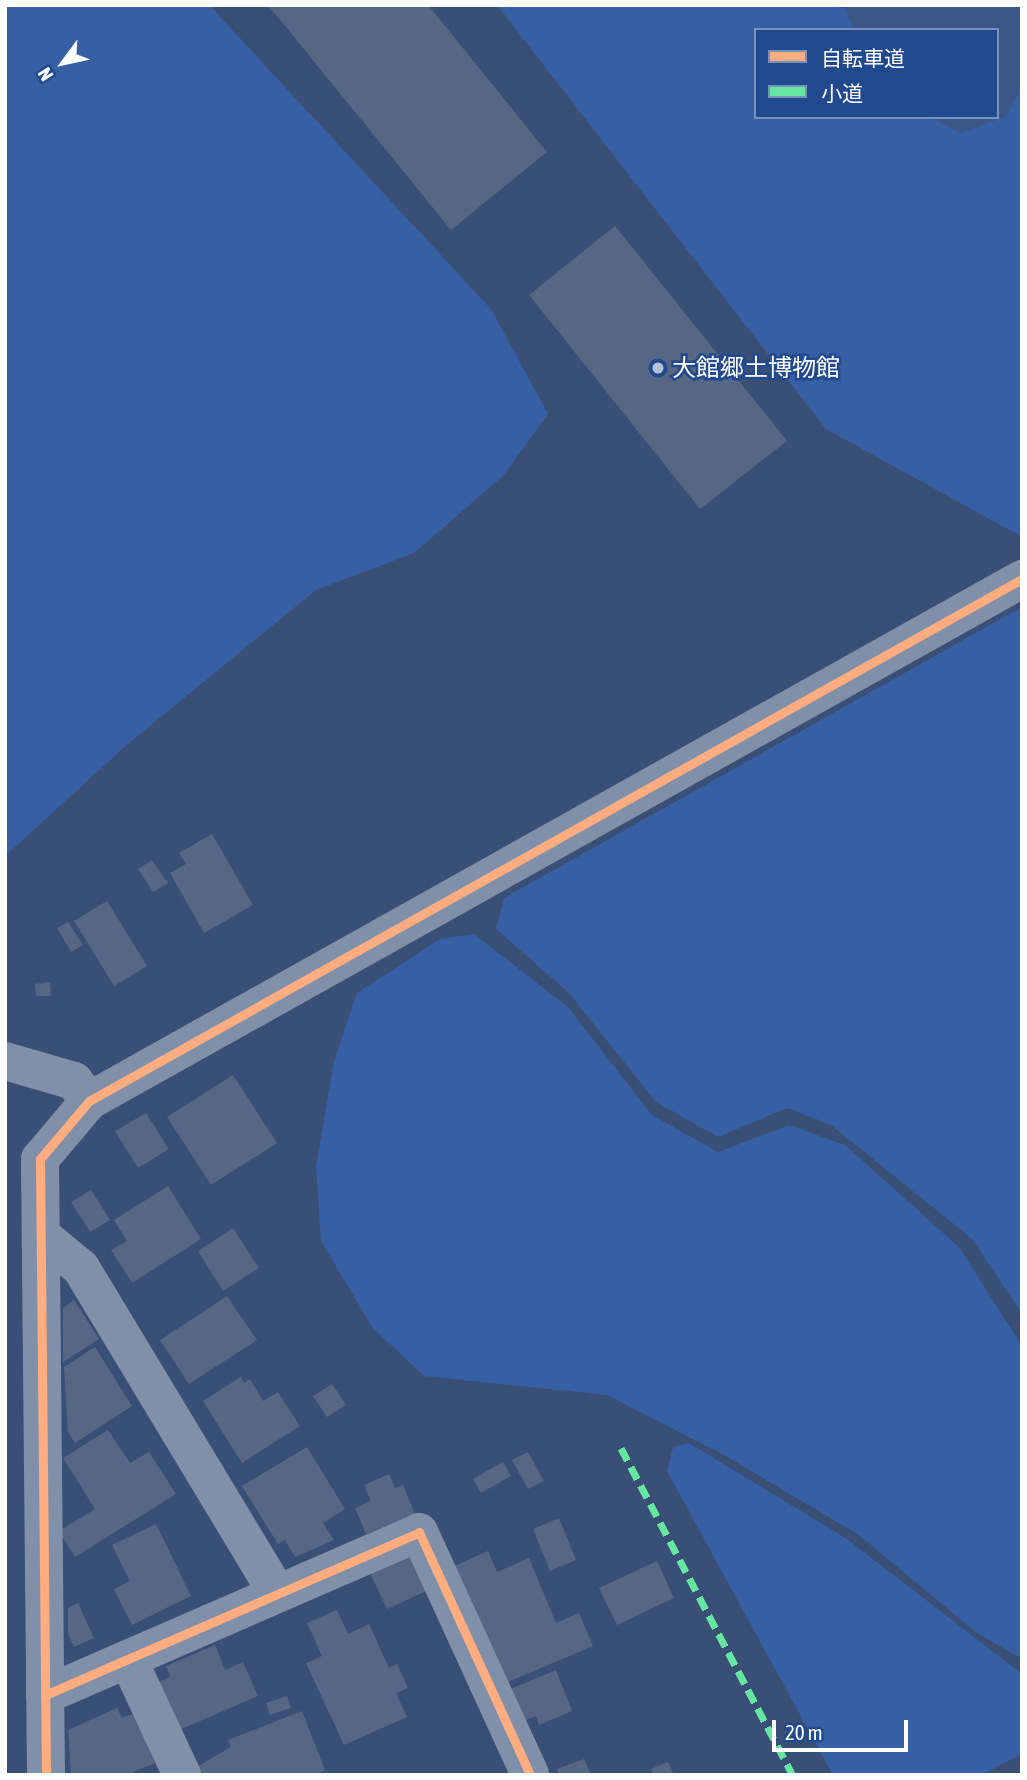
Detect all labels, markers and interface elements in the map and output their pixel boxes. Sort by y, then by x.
north arrow [28,28,98,98]
legend [754,28,999,119]
text: 自転車道 [821,46,905,70]
text: N [33,64,58,85]
text: 小道 [821,81,863,105]
place label: 大館郷土博物館 [672,354,840,382]
marker: 大館郷土博物館 [650,360,666,376]
scale bar [775,1706,912,1750]
text: 20 m [785,1720,823,1744]

